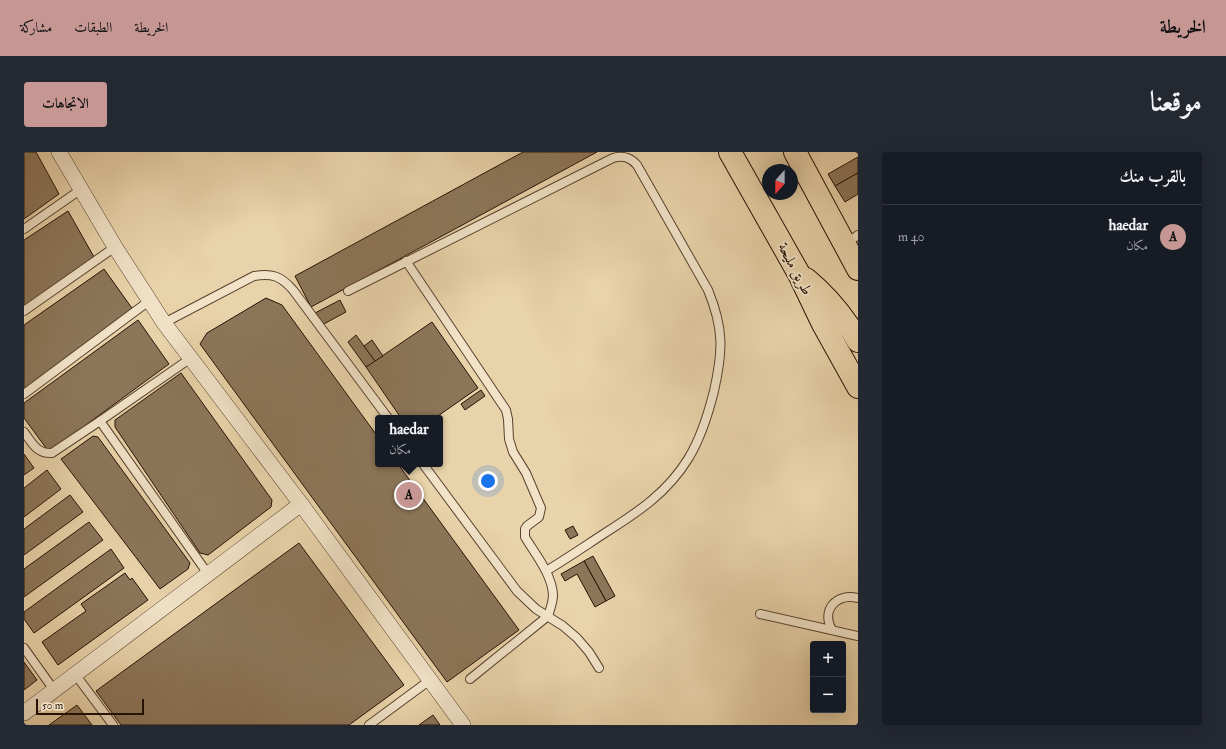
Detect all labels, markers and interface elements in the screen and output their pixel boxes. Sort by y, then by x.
text: الخريطة [1160,15,1206,39]
text: مشاركة [20,19,52,36]
text: الطبقات [74,19,112,36]
text: الخريطة [134,19,168,36]
button: الاتجاهات [24,82,107,127]
text: موقعنا [1150,85,1202,120]
north arrow [762,164,798,200]
text: بالقرب منك [1120,166,1186,187]
text: haedar [1109,216,1148,235]
text: 40 m [898,229,925,245]
text: A [1169,229,1177,245]
text: مكان [1126,238,1148,254]
street label: طريق مليحة [773,239,817,299]
popup [375,415,443,467]
text: haedar [389,420,429,439]
text: مكان [389,442,411,458]
your location [478,471,498,491]
pin: A [396,480,422,510]
map controls [810,641,846,713]
button: + [810,641,846,677]
button: − [810,677,846,713]
scale bar [36,697,144,716]
text: 50 m [42,699,63,712]

